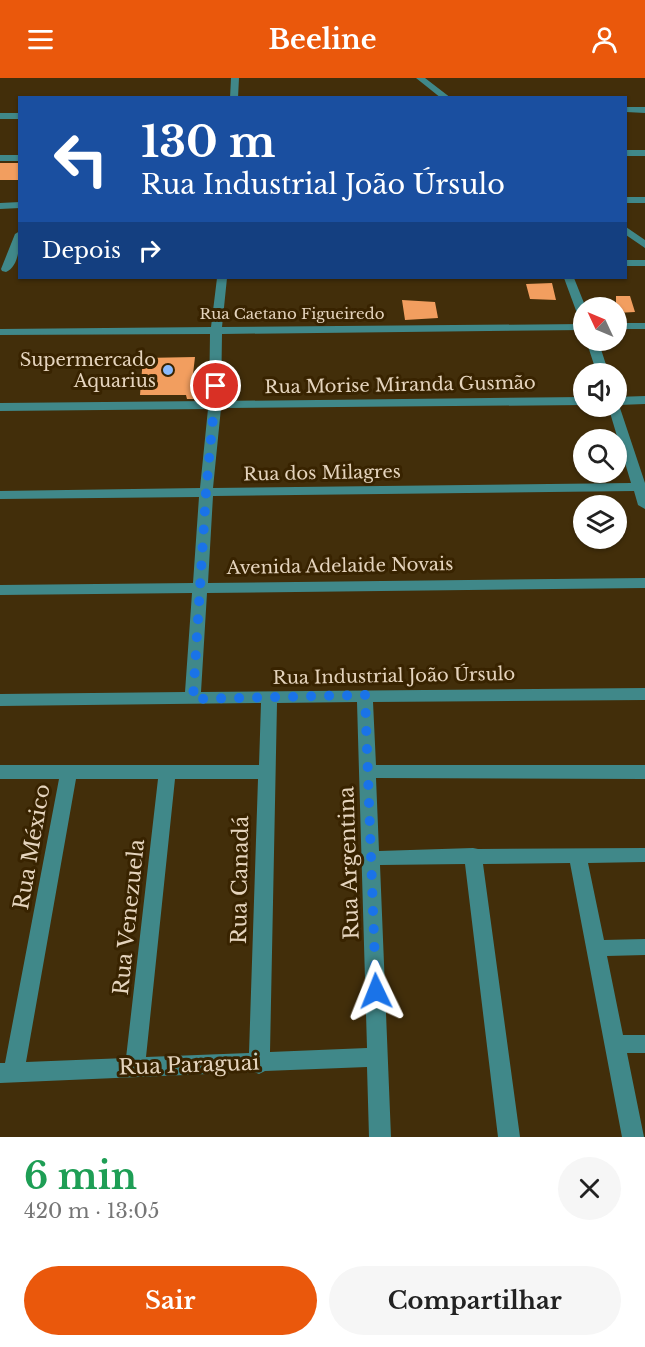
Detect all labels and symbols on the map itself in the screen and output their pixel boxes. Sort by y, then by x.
north arrow [573,297,627,351]
street label: Rua Caetano Figueiredo [199,304,385,323]
place label: Supermercado Aquarius [20,349,156,392]
pin [190,360,241,411]
marker: Supermercado Aquarius [161,363,175,377]
street label: Rua Morise Miranda Gusmão [264,372,536,398]
street label: Rua dos Milagres [243,461,401,485]
street label: Avenida Adelaide Novais [226,553,453,579]
street label: Rua Industrial João Úrsulo [273,662,515,689]
street label: Rua México [8,782,56,912]
street label: Rua Argentina [333,785,365,940]
street label: Rua Canadá [226,815,254,944]
street label: Rua Venezuela [108,837,150,996]
position arrow [344,959,408,1023]
street label: Rua Paraguai [118,1050,260,1080]

